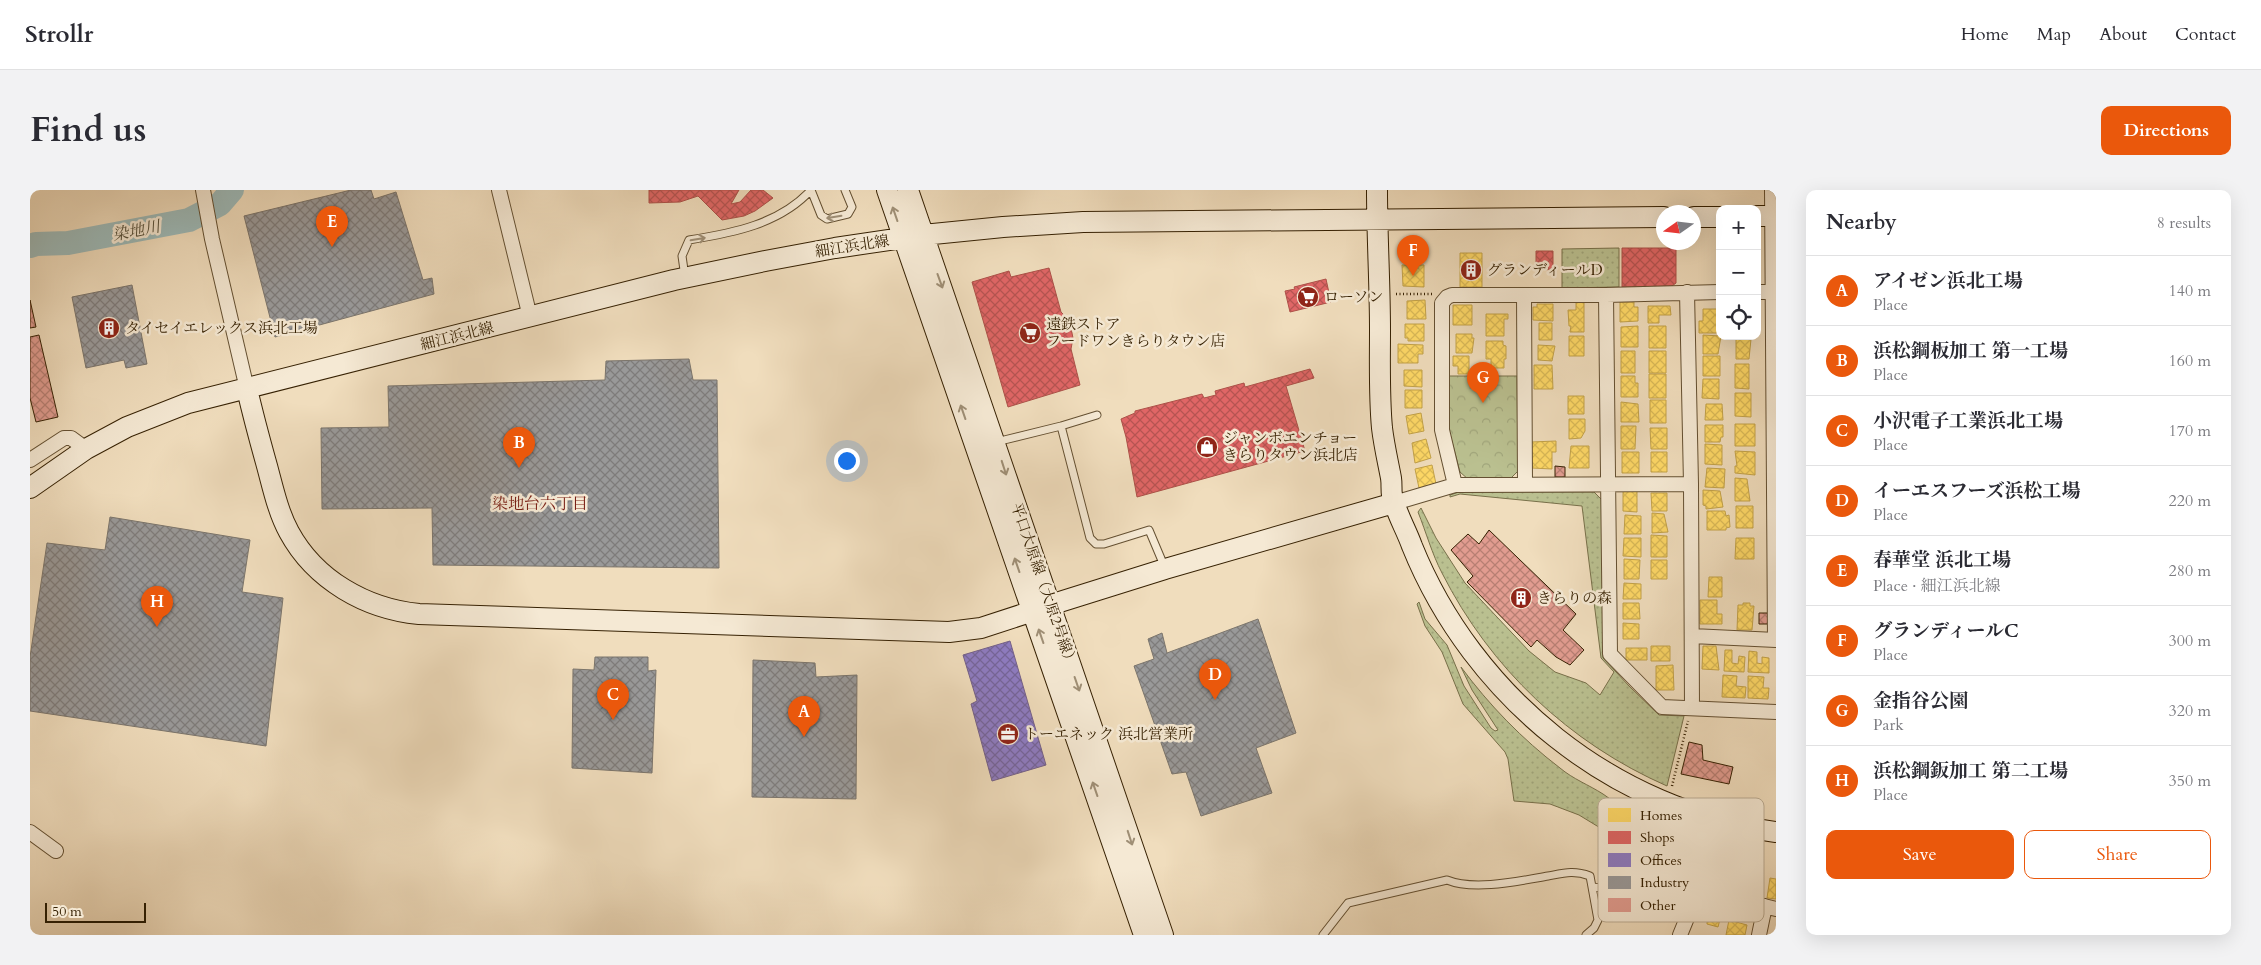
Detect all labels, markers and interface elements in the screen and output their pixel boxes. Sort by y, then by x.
text: Strollr [25,18,93,51]
text: Home [1961,22,2009,47]
text: Map [2037,22,2071,47]
text: About [2099,22,2147,47]
text: Contact [2175,22,2236,47]
text: Find us [30,106,146,154]
button: Directions [2101,106,2231,155]
north arrow [1656,205,1701,250]
map controls [1716,205,1761,340]
button: + [1716,205,1761,250]
pin: E [316,206,348,247]
one-way arrow [890,207,899,222]
text: Nearby [1826,208,1897,237]
text: 8 results [2157,212,2211,234]
one-way arrow [826,213,842,222]
water label: 染地川 [111,215,164,246]
street label: 細江浜北線 [813,230,891,262]
one-way arrow [690,233,706,243]
pin: F [1397,235,1429,276]
button: − [1716,250,1761,295]
building icon: グランディールD [1459,258,1483,282]
place label: グランディールD [1487,260,1603,280]
text: アイゼン浜北工場 [1873,268,2023,294]
one-way arrow [936,273,945,289]
text: A [1836,280,1848,302]
text: 140 m [2169,280,2211,302]
supermarket icon: ローソン [1296,285,1320,309]
place label: ローソン [1324,287,1383,307]
text: Place [1873,294,1908,316]
button: locate [1716,295,1761,340]
place label: 遠鉄ストア フードワンきらりタウン店 [1046,314,1226,351]
building icon: タイセイエレックス浜北工場 [97,316,121,340]
street label: 細江浜北線 [418,317,496,355]
place label: タイセイエレックス浜北工場 [125,318,318,338]
supermarket icon: 遠鉄ストア フードワンきらりタウン店 [1018,321,1042,345]
text: 浜松鋼板加工 第一工場 [1873,338,2068,364]
text: B [1836,350,1848,372]
text: 160 m [2169,350,2211,372]
pin: G [1467,362,1499,403]
text: Place [1873,364,1908,386]
one-way arrow [958,404,967,420]
text: 小沢電子工業浜北工場 [1873,408,2063,434]
text: C [1836,420,1848,442]
text: 170 m [2169,420,2211,442]
pin: B [503,427,535,468]
place label: ジャンボエンチョー きらりタウン浜北店 [1223,428,1358,465]
text: Place [1873,434,1908,456]
shop icon: ジャンボエンチョー きらりタウン浜北店 [1195,435,1219,459]
your location [834,448,860,474]
one-way arrow [1000,460,1009,475]
text: イーエスフーズ浜松工場 [1873,478,2080,504]
text: D [1835,490,1849,512]
text: 220 m [2169,490,2211,512]
district label: 染地台六丁目 [492,493,588,515]
street label: 平口大原線（大原2号線） [1006,500,1082,670]
text: Place [1873,504,1908,526]
text: 春華堂 浜北工場 [1873,547,2011,573]
one-way arrow [1012,558,1021,573]
text: E [1837,560,1847,582]
text: 280 m [2169,560,2211,582]
text: Place · 細江浜北線 [1873,575,2001,597]
pin: H [141,586,173,627]
building icon: きらりの森 [1509,586,1533,610]
place label: きらりの森 [1537,588,1612,608]
text: グランディールC [1873,618,2019,644]
one-way arrow [1036,628,1046,644]
text: F [1837,630,1847,652]
text: 300 m [2169,630,2211,652]
text: Place [1873,644,1908,666]
pin: D [1199,659,1231,700]
one-way arrow [1073,676,1082,691]
pin: C [597,679,629,720]
text: 金指谷公園 [1873,688,1968,714]
pin: A [788,696,820,737]
text: G [1835,700,1849,722]
text: 320 m [2169,700,2211,722]
text: Park [1873,714,1904,736]
office icon: トーエネック 浜北営業所 [996,722,1020,746]
place label: トーエネック 浜北営業所 [1024,724,1193,744]
text: 浜松鋼鈑加工 第二工場 [1873,758,2068,784]
text: H [1835,770,1849,792]
text: 350 m [2169,770,2211,792]
one-way arrow [1089,782,1099,798]
text: Place [1873,784,1908,806]
legend [1598,798,1764,922]
text: Homes [1640,806,1682,825]
text: Shops [1640,828,1675,847]
one-way arrow [1126,829,1135,845]
button: Save [1826,830,2014,879]
button: Share [2024,830,2211,879]
text: Offices [1640,851,1682,870]
text: Industry [1640,873,1690,892]
text: Other [1640,896,1677,915]
scale bar [45,900,146,923]
text: 50 m [52,902,82,921]

